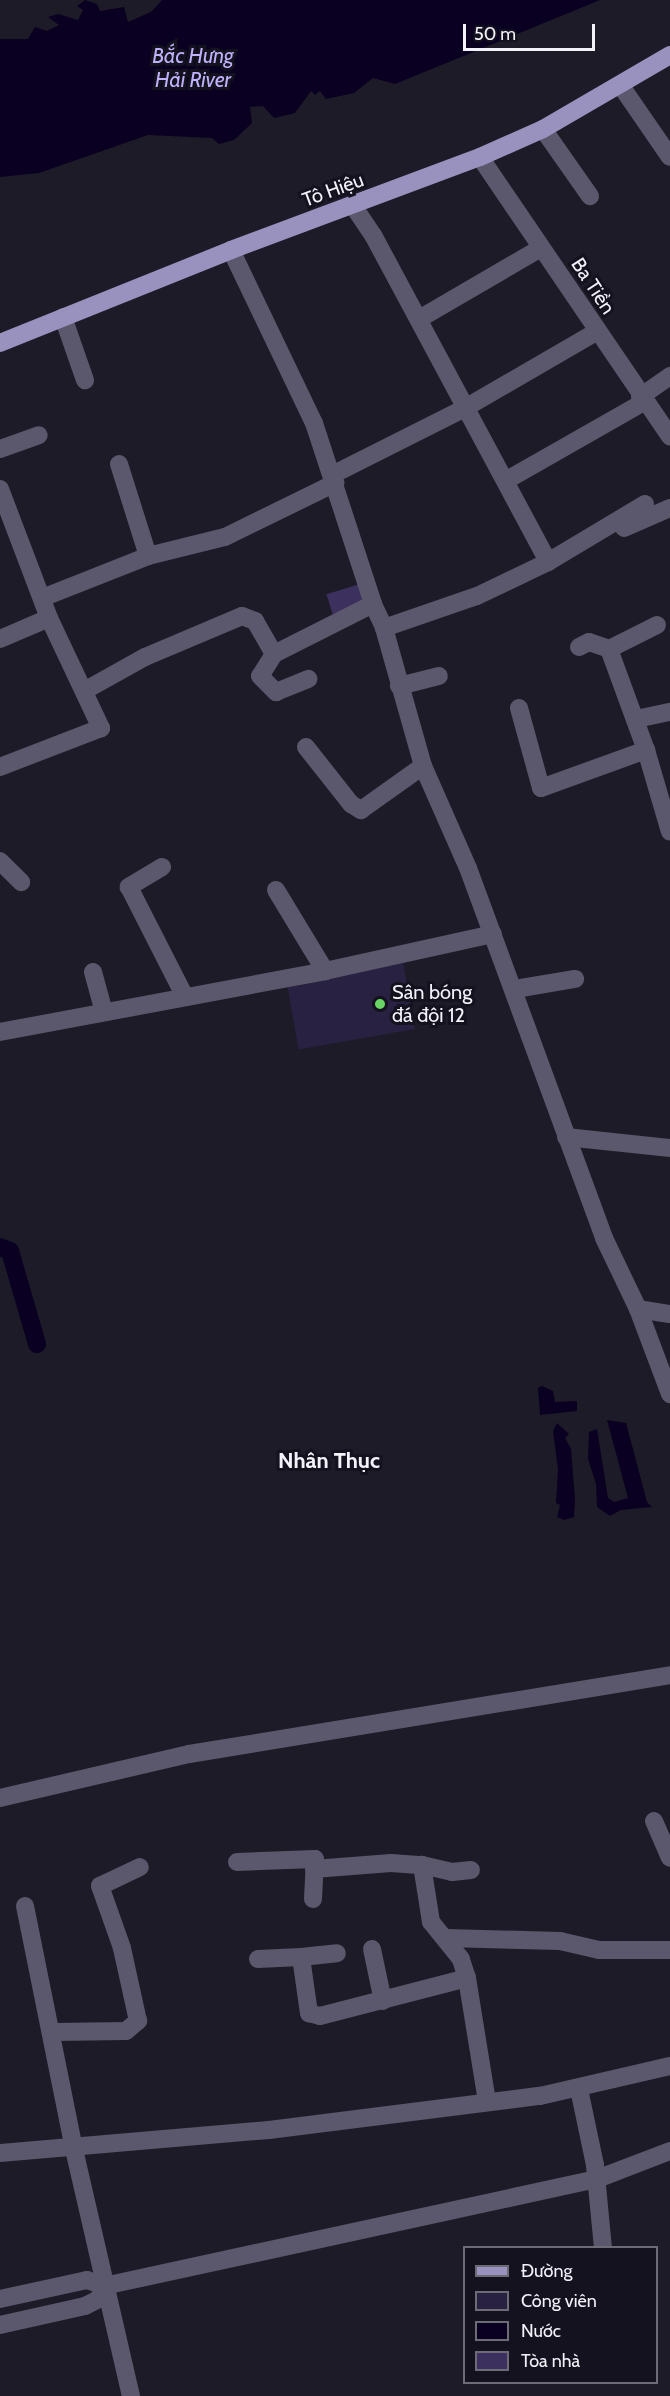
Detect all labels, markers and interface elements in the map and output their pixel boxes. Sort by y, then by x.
scale bar [466,12,598,50]
text: 50 m [474,23,516,45]
water label: Bắc Hưng Hải River [152,43,234,93]
street label: Tô Hiệu [299,168,367,212]
street label: Ba Tiền [566,253,620,319]
place label: Sân bóng đá đội 12 [392,981,472,1028]
marker: Sân bóng đá đội 12 [373,997,387,1011]
district label: Nhân Thục [278,1448,380,1474]
legend [463,2246,658,2384]
text: Đường [521,2260,572,2282]
text: Công viên [521,2290,597,2312]
text: Nước [521,2320,561,2342]
text: Tòa nhà [521,2350,580,2372]

